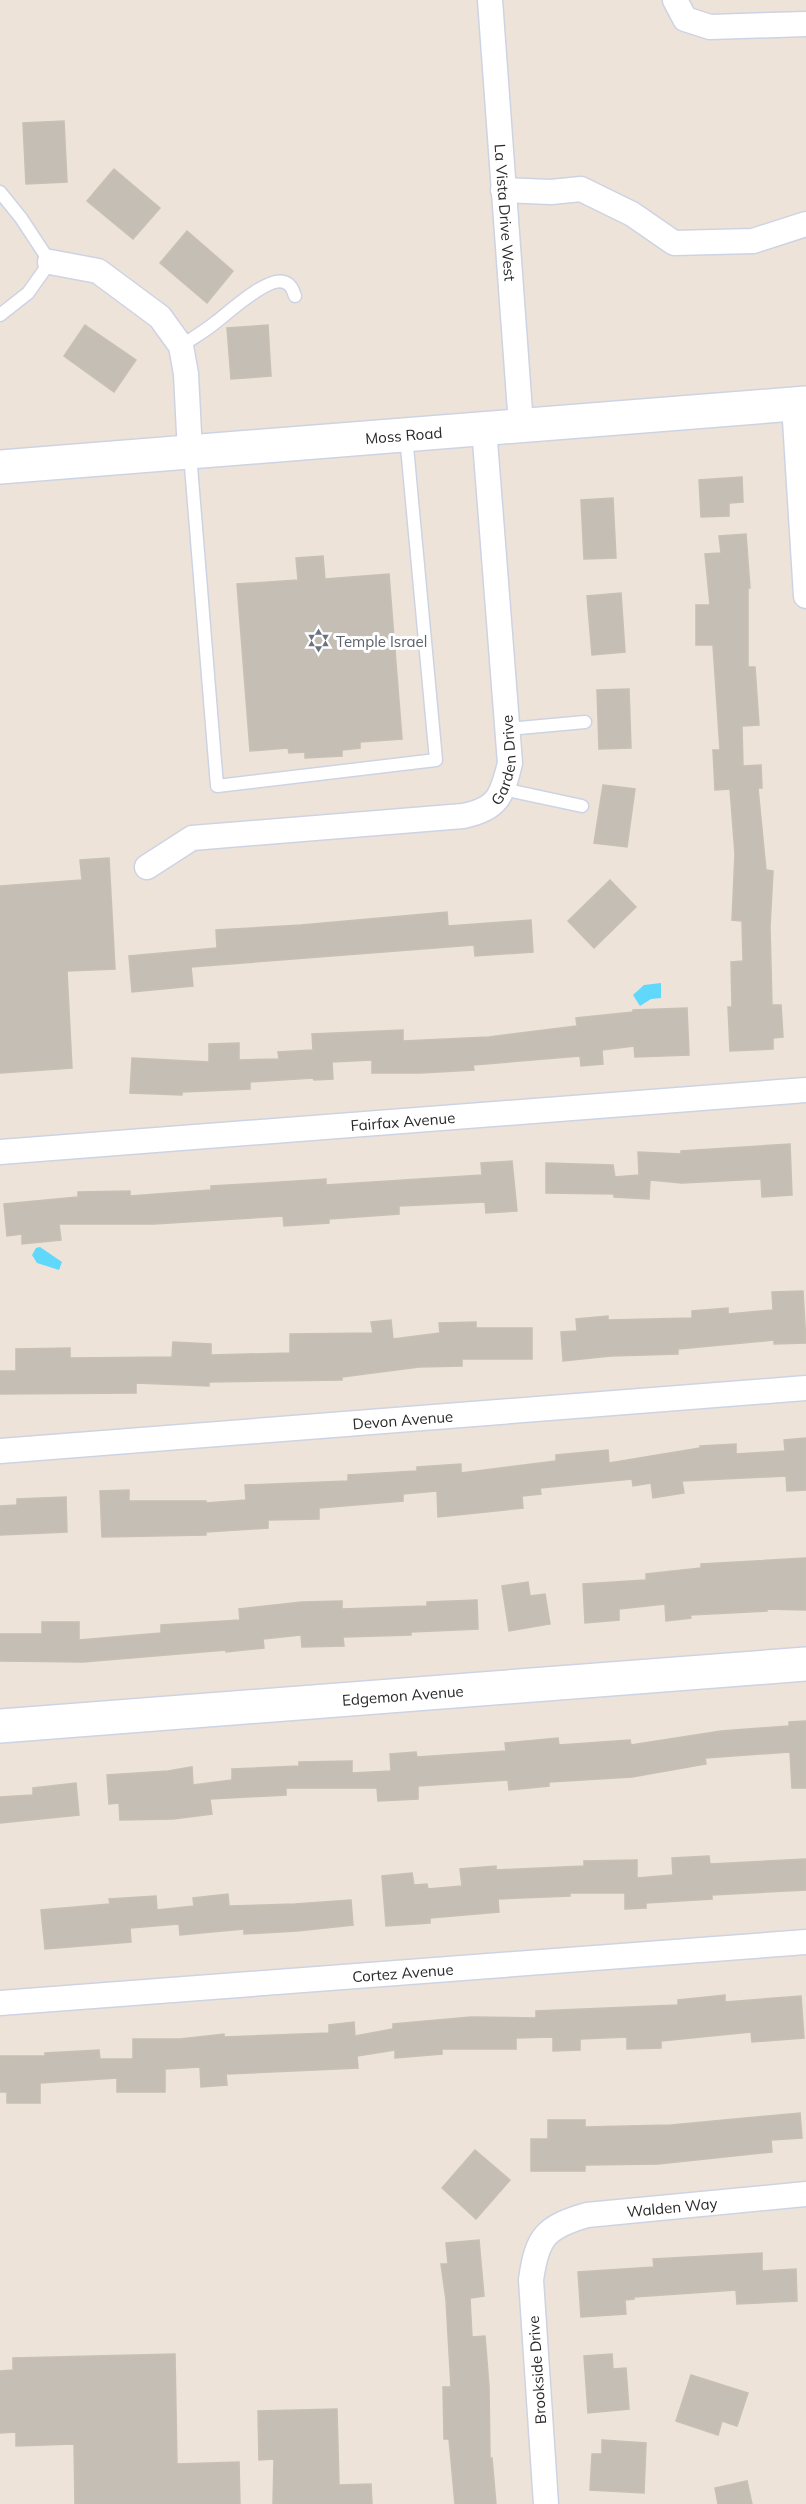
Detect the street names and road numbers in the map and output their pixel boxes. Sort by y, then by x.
street label: La Vista Drive West [491,143,520,282]
street label: Moss Road [365,422,443,447]
street label: Garden Drive [486,714,520,809]
street label: Fairfax Avenue [350,1108,456,1135]
street label: Devon Avenue [352,1406,454,1433]
street label: Edgemon Avenue [341,1681,464,1709]
street label: Cortez Avenue [352,1959,454,1986]
street label: Walden Way [626,2193,718,2221]
street label: Brookside Drive [524,2315,550,2425]

